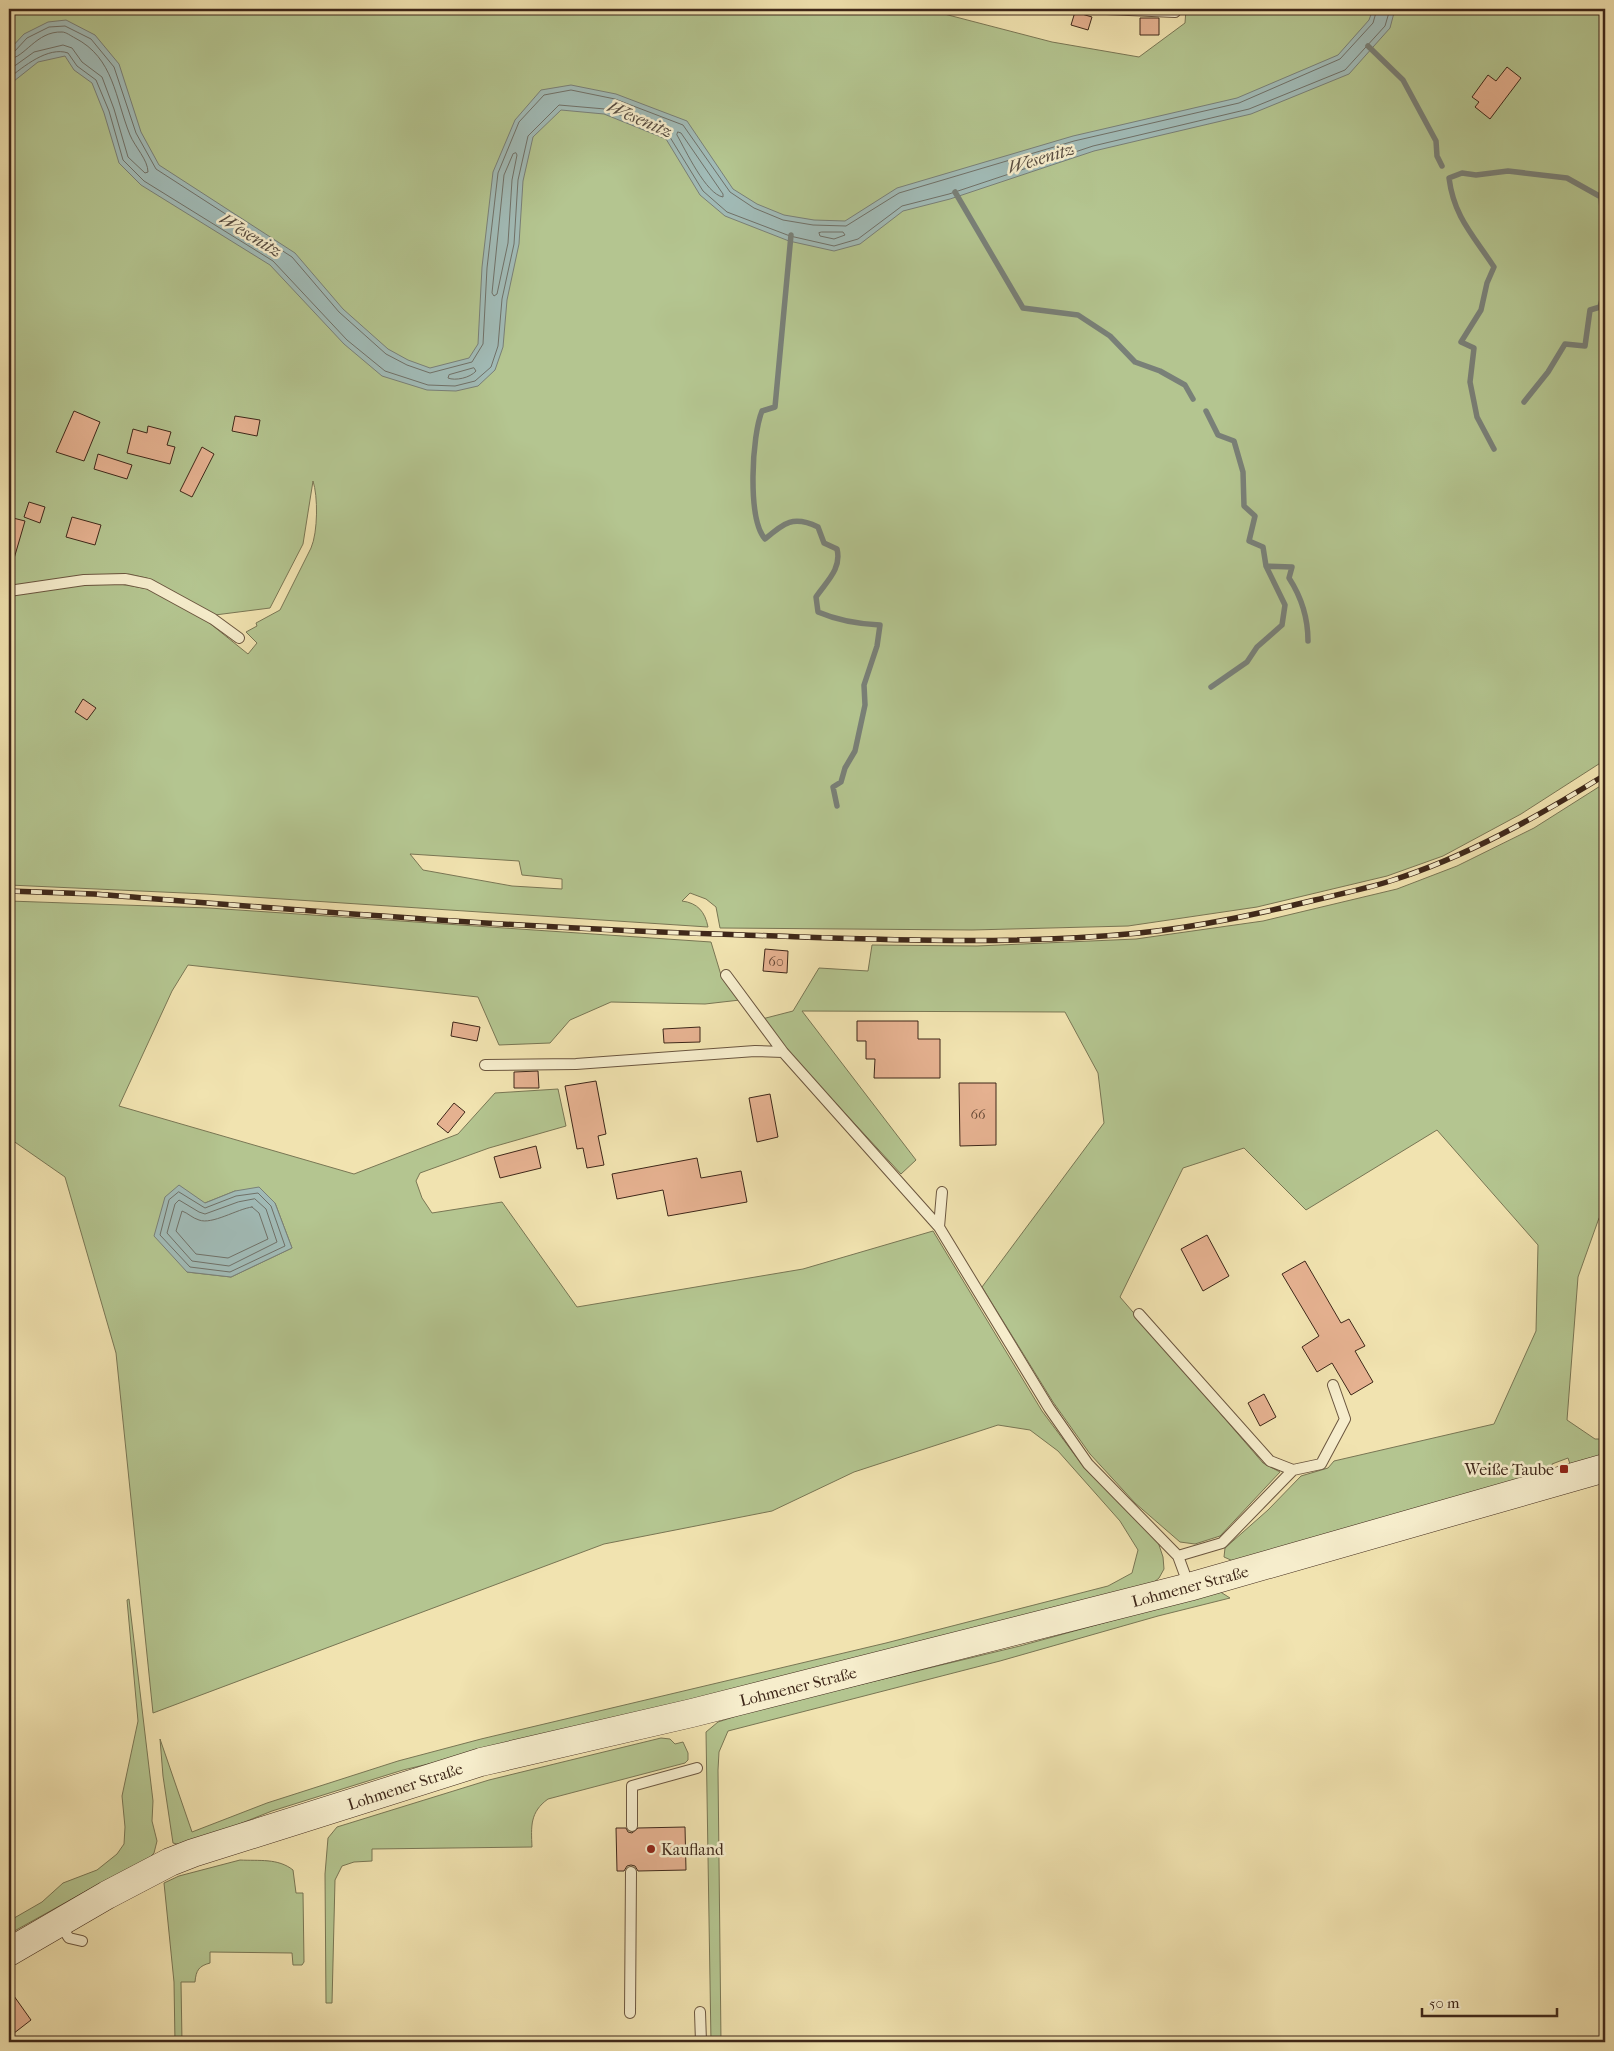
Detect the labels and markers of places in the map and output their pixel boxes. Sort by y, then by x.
place label: Weiße Taube [1464,1460,1554,1479]
marker: Weiße Taube [1558,1463,1570,1475]
place label: Kaufland [661,1840,724,1859]
marker: Kaufland [645,1843,657,1855]

